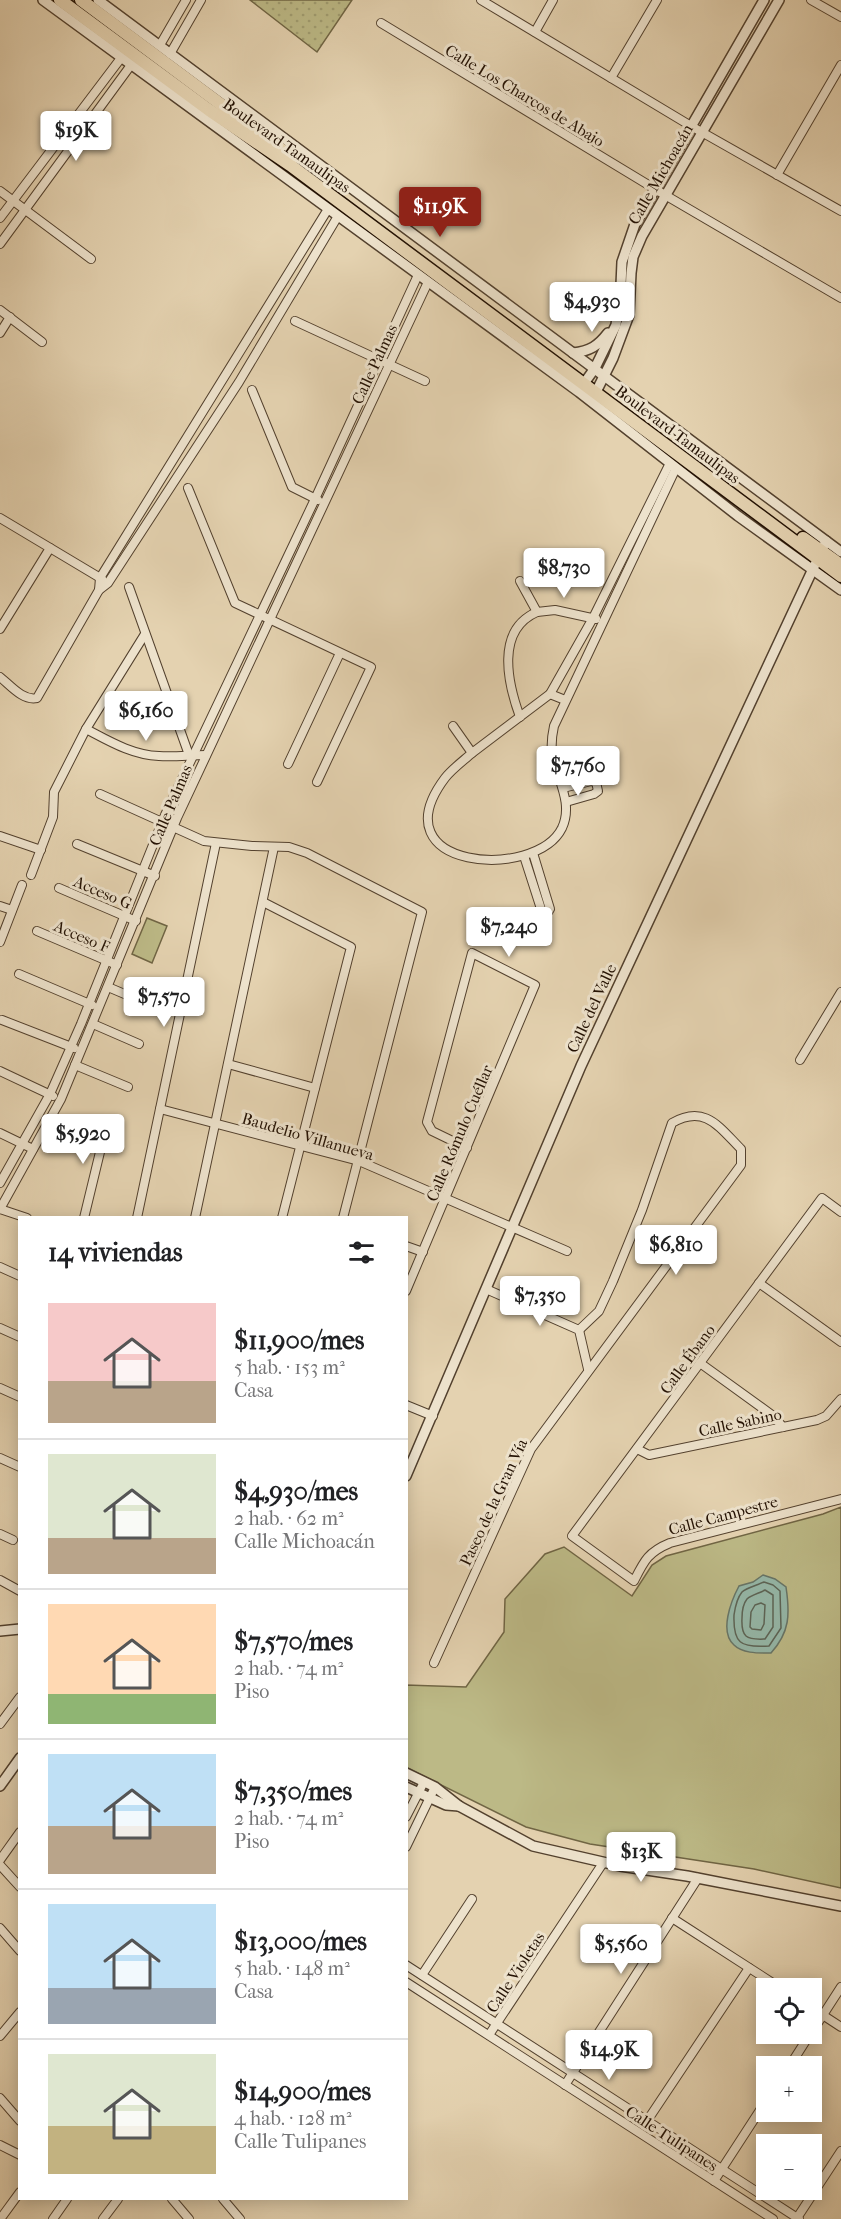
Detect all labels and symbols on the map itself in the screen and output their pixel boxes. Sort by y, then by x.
street label: Calle Los Charcos de Abajo [442,40,608,150]
street label: Boulevard Tamaulipas [219,94,354,197]
pin: $19K [40,111,112,162]
street label: Calle Michoacán [624,120,697,228]
pin: $11.9K [391,187,489,238]
pin: $4,930 [543,282,641,333]
street label: Calle Palmas [348,321,401,407]
street label: Boulevard Tamaulipas [612,381,744,488]
pin: $8,730 [515,548,613,599]
pin: $6,160 [97,691,195,742]
pin: $7,760 [529,746,627,797]
street label: Calle Palmas [145,762,196,849]
street label: Acceso G [70,871,135,913]
pin: $7,240 [460,907,558,958]
street label: Acceso F [50,916,113,957]
street label: Calle del Valle [563,961,620,1056]
pin: $7,570 [115,977,213,1028]
street label: Calle Rómulo Cuéllar [422,1062,497,1204]
street label: Baudelio Villanueva [240,1109,377,1165]
pin: $5,920 [34,1114,132,1165]
pin: $6,810 [627,1225,725,1276]
pin: $7,350 [491,1276,589,1327]
street label: Calle Ébano [655,1320,719,1398]
street label: Calle Sabino [697,1404,783,1441]
street label: Paseo de la Gran Vía [456,1435,531,1569]
street label: Calle Campestre [666,1492,780,1539]
pin: $13K [605,1832,677,1883]
pin: $5,560 [572,1924,670,1975]
street label: Calle Violetas [482,1928,549,2016]
pin: $14.9K [560,2030,658,2081]
street label: Calle Tulipanes [622,2102,721,2175]

